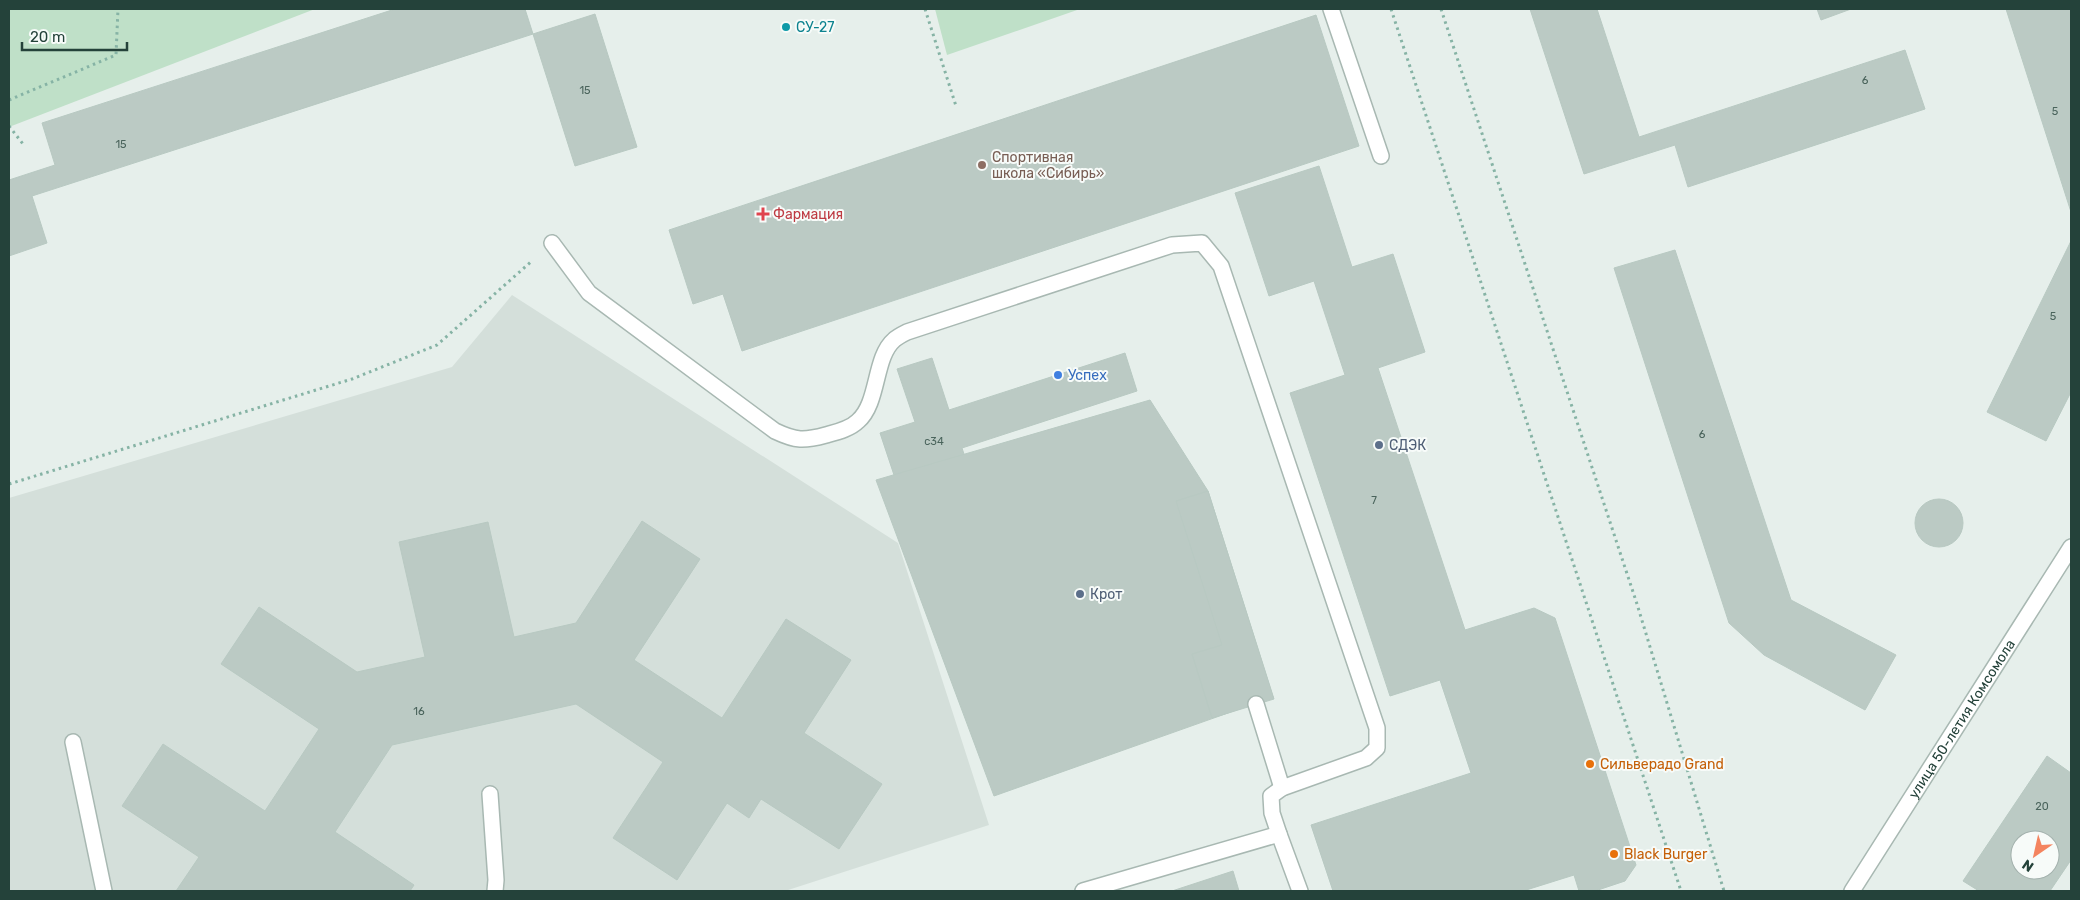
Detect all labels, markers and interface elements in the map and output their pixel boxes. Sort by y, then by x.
place label: СУ-27 [796,19,835,36]
scale bar [22,20,128,52]
marker: СУ-27 [780,21,792,33]
text: 20 m [30,28,65,46]
house number: 6 [1862,74,1869,87]
house number: 15 [579,84,591,97]
house number: 5 [2052,105,2059,118]
house number: 15 [115,138,127,151]
place label: Спортивная школа «Сибирь» [992,149,1104,182]
marker: Спортивная школа «Сибирь» [976,159,988,171]
place label: Фармация [773,206,843,223]
marker: Фармация [757,208,769,220]
house number: 5 [2050,310,2057,323]
place label: Успех [1068,367,1107,384]
marker: Успех [1052,369,1064,381]
house number: 6 [1699,428,1706,441]
house number: с34 [924,435,944,448]
place label: СДЭК [1389,437,1426,454]
marker: СДЭК [1373,439,1385,451]
house number: 7 [1371,494,1377,507]
place label: Крот [1090,586,1123,603]
marker: Крот [1074,588,1086,600]
street label: улица 50-летия Комсомола [1905,636,2019,802]
house number: 16 [413,705,425,718]
place label: Сильверадо Grand [1600,756,1724,773]
marker: Сильверадо Grand [1584,758,1596,770]
house number: 20 [2035,800,2049,813]
north arrow [2010,830,2060,880]
place label: Black Burger [1624,846,1708,863]
marker: Black Burger [1608,848,1620,860]
text: N [2019,855,2037,875]

